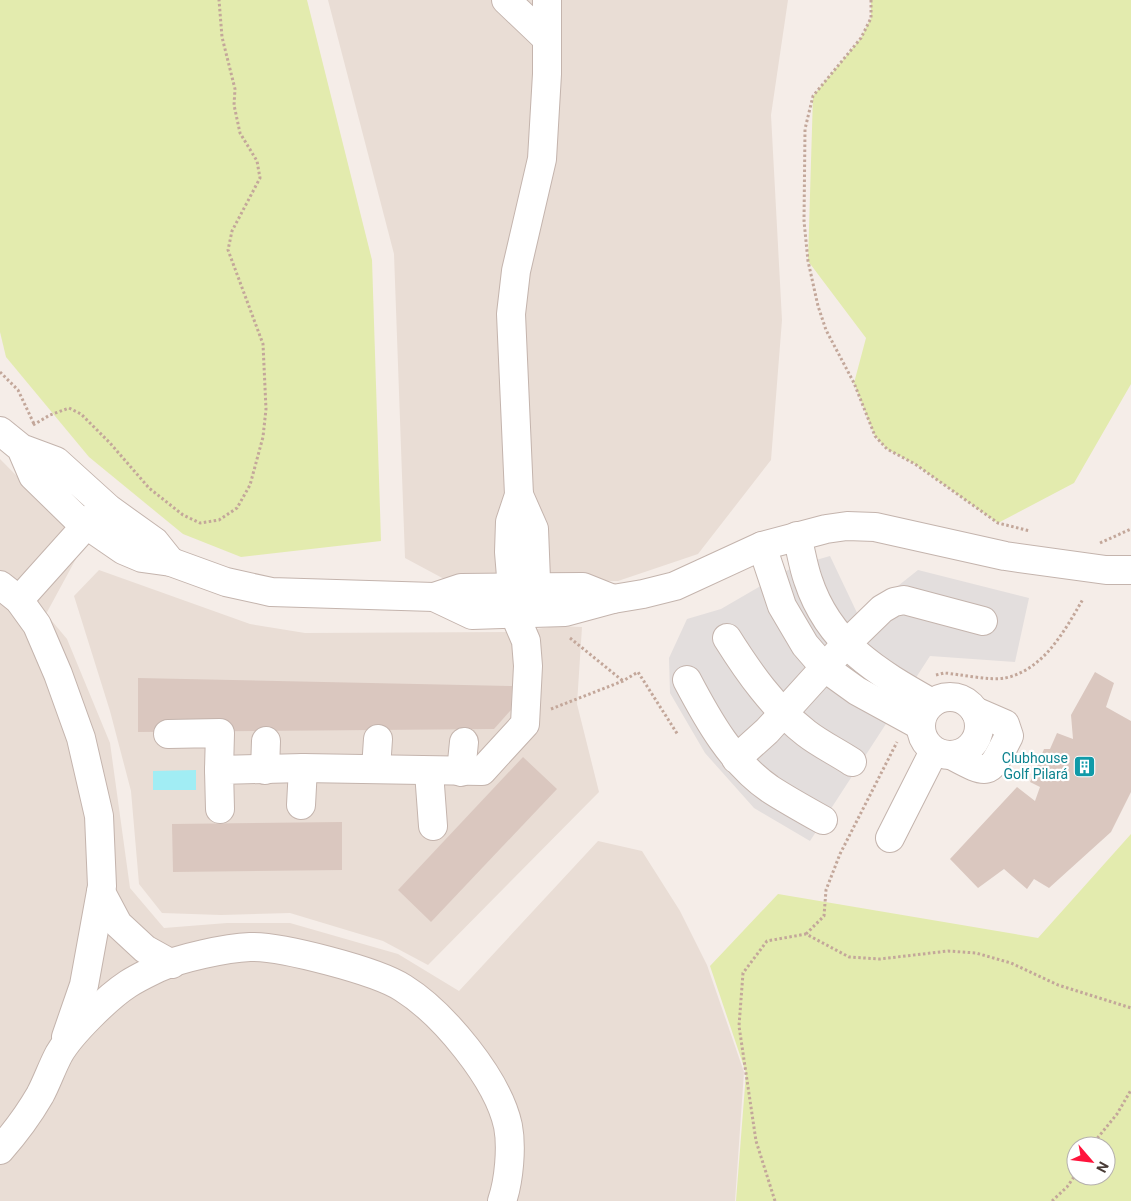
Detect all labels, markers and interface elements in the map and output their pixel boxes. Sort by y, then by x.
place label: Clubhouse Golf Pilará [1002,750,1068,782]
building icon: Clubhouse Golf Pilará [1072,754,1096,778]
north arrow [1066,1136,1116,1186]
text: N [1093,1159,1112,1175]

